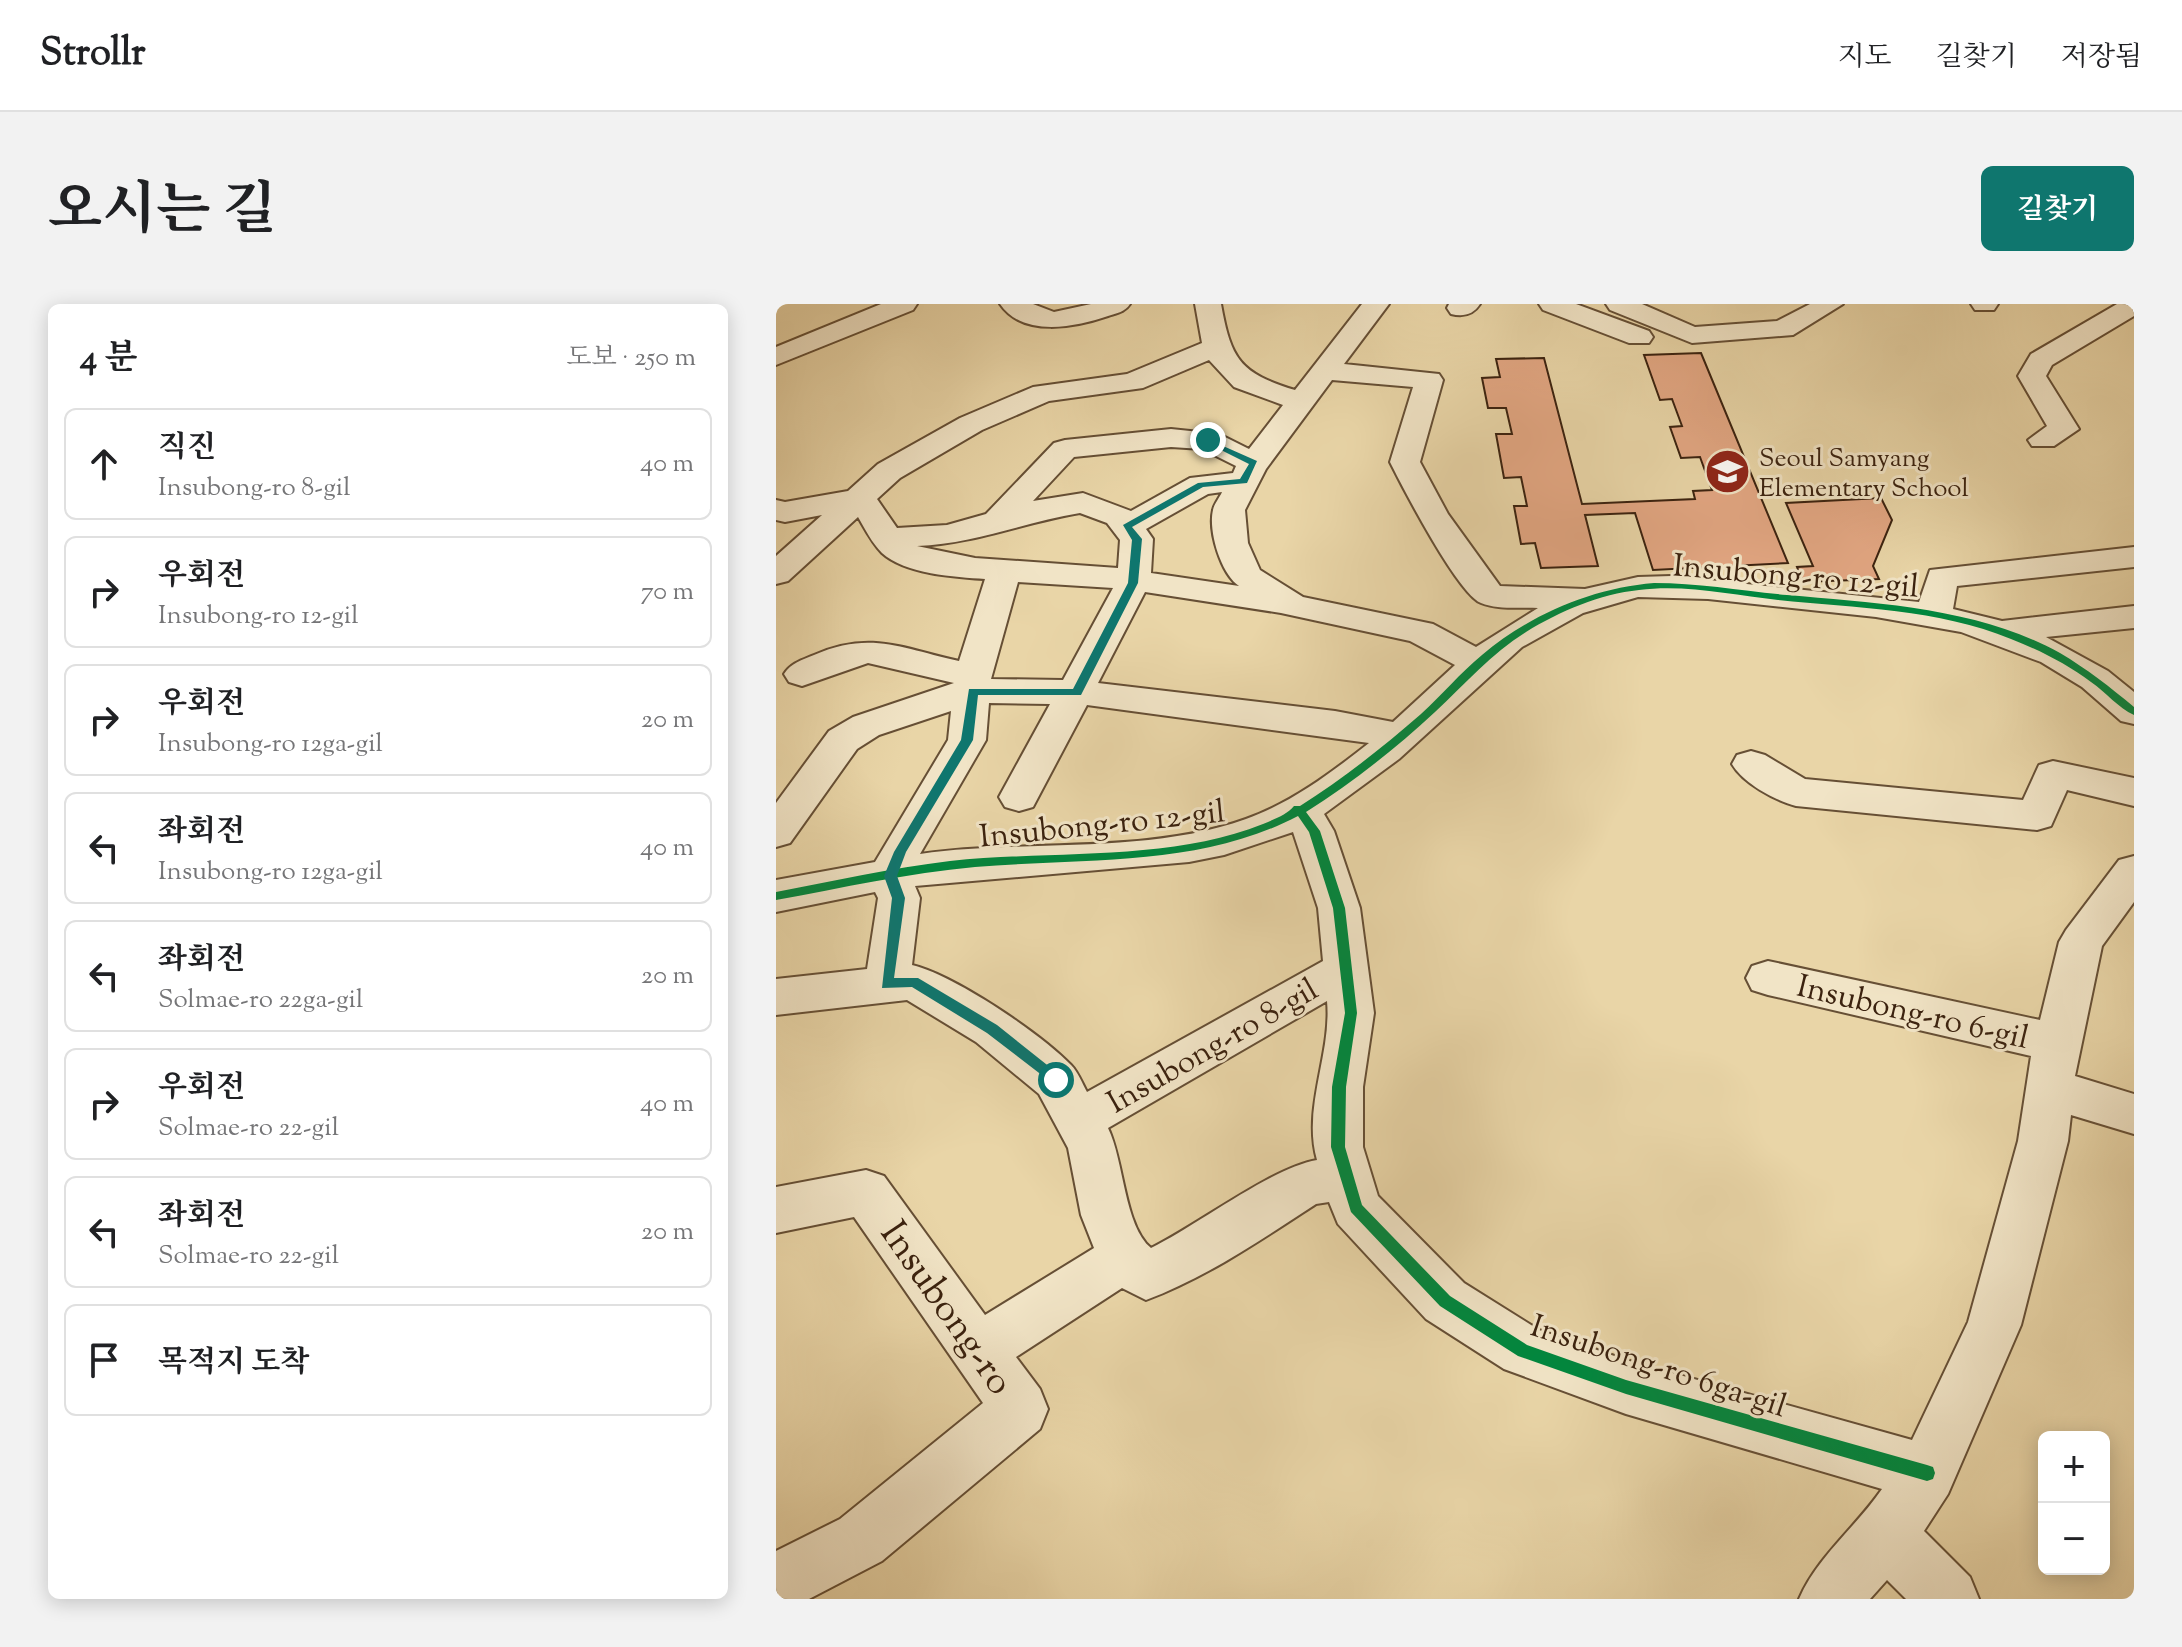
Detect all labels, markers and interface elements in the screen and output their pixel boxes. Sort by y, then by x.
text: Strollr [40,28,146,82]
text: 지도 [1838,38,1892,78]
text: 길찾기 [1936,38,2017,78]
text: 저장됨 [2061,38,2142,78]
button: 길찾기 [1981,166,2134,251]
text: 오시는 길 [48,173,276,254]
text: 4 분 [80,335,137,384]
text: 도보 · 250 m [566,340,696,377]
route end [1190,422,1226,458]
text: 직진 [158,427,216,470]
place label: Seoul Samyang Elementary School [1759,441,1969,508]
icon: ahead [82,442,126,486]
text: 40 m [640,446,694,483]
school or university icon: Seoul Samyang Elementary School [1704,448,1752,496]
text: Insubong-ro 8-gil [158,470,350,507]
street label: Insubong-ro 12-gil [1671,544,1921,612]
text: 우회전 [158,555,245,598]
icon: right [82,570,126,614]
text: 70 m [641,574,694,611]
text: Insubong-ro 12-gil [158,598,358,635]
text: 우회전 [158,683,245,726]
icon: right [82,698,126,742]
text: 20 m [641,702,694,739]
text: Insubong-ro 12ga-gil [158,726,383,763]
street label: Insubong-ro 12-gil [977,790,1227,862]
text: 좌회전 [158,811,245,854]
icon: left [82,826,126,870]
text: 40 m [640,830,694,867]
text: Insubong-ro 12ga-gil [158,854,383,891]
text: 좌회전 [158,939,245,982]
icon: left [82,954,126,998]
text: 20 m [641,958,694,995]
street label: Insubong-ro 6-gil [1792,965,2033,1063]
street label: Insubong-ro 8-gil [1099,968,1328,1127]
text: Solmae-ro 22ga-gil [158,982,363,1019]
route start [1038,1062,1074,1098]
text: 우회전 [158,1067,245,1110]
icon: right [82,1082,126,1126]
text: 40 m [640,1086,694,1123]
text: Solmae-ro 22-gil [158,1110,339,1147]
text: 좌회전 [158,1195,245,1238]
icon: left [82,1210,126,1254]
street label: Insubong-ro [865,1211,1025,1407]
text: 20 m [641,1214,694,1251]
text: Solmae-ro 22-gil [158,1238,339,1275]
street label: Insubong-ro 6ga-gil [1524,1305,1792,1431]
icon: arrive [82,1338,126,1382]
text: 목적지 도착 [158,1342,309,1385]
map controls [2038,1431,2110,1575]
button: + [2038,1431,2110,1503]
button: − [2038,1503,2110,1575]

